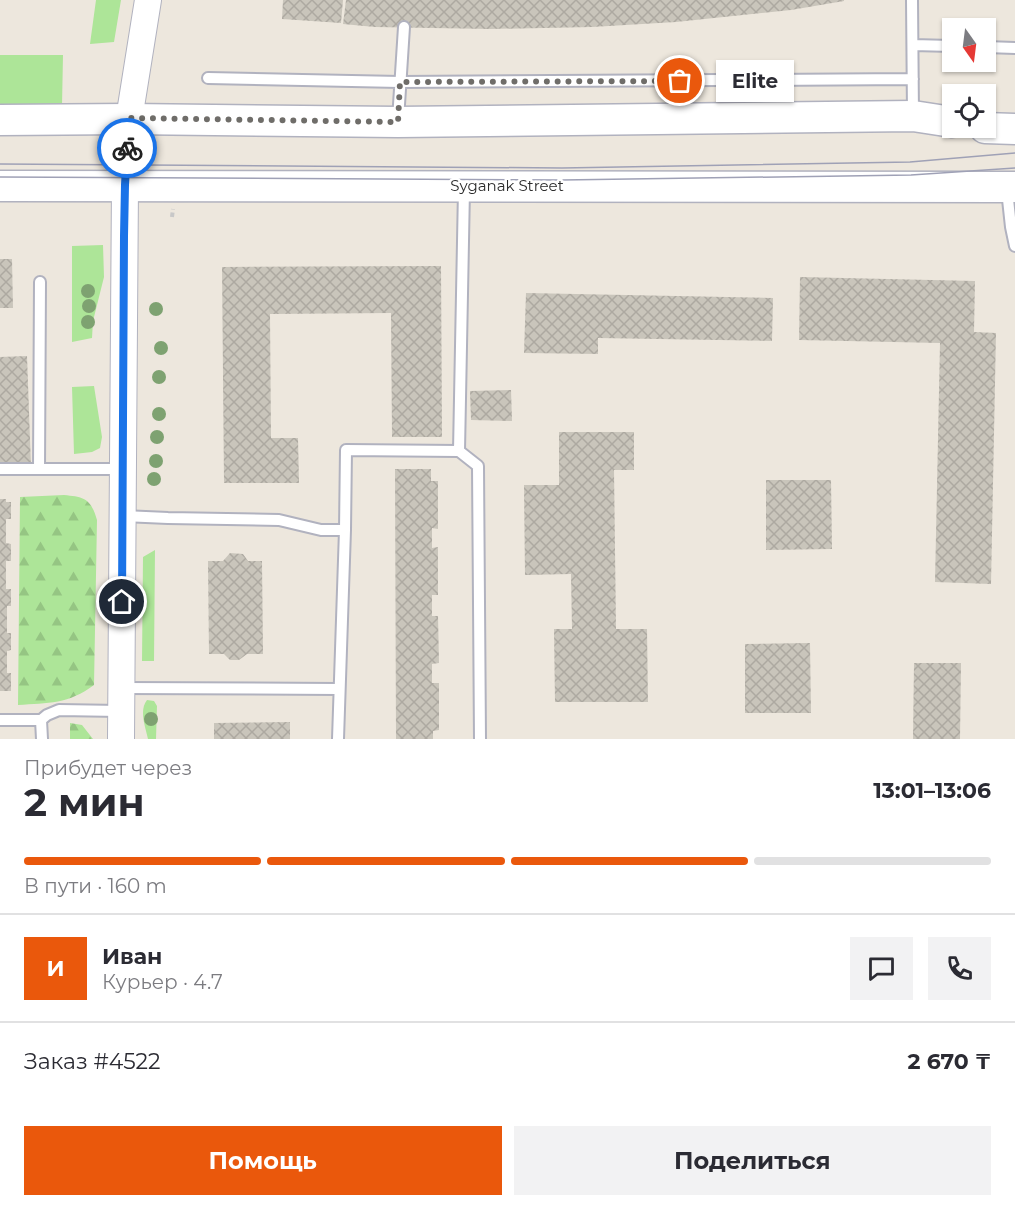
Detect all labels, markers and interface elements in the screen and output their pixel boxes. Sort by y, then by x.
north arrow [942,18,996,72]
map controls [942,18,996,138]
pin [654,55,705,106]
callout: Elite [716,60,794,102]
icon: bag [663,64,696,97]
text: Elite [732,69,778,93]
button: locate [942,84,996,138]
courier [97,118,157,178]
icon: bike [111,132,144,165]
street label: Syganak Street [450,176,564,195]
pin [96,576,147,627]
icon: home [105,585,138,618]
text: Прибудет через [24,756,192,780]
text: 13:01–13:06 [873,777,991,804]
text: 2 мин [24,778,145,826]
text: В пути · 160 m [24,874,167,898]
button: chat [850,937,913,1000]
button: phone [928,937,991,1000]
text: Иван [102,943,162,970]
text: И [46,955,65,982]
text: Курьер · 4.7 [102,970,223,994]
text: Заказ #4522 [24,1048,161,1075]
text: 2 670 ₸ [907,1048,991,1075]
button: Помощь [24,1126,502,1195]
button: Поделиться [514,1126,991,1195]

